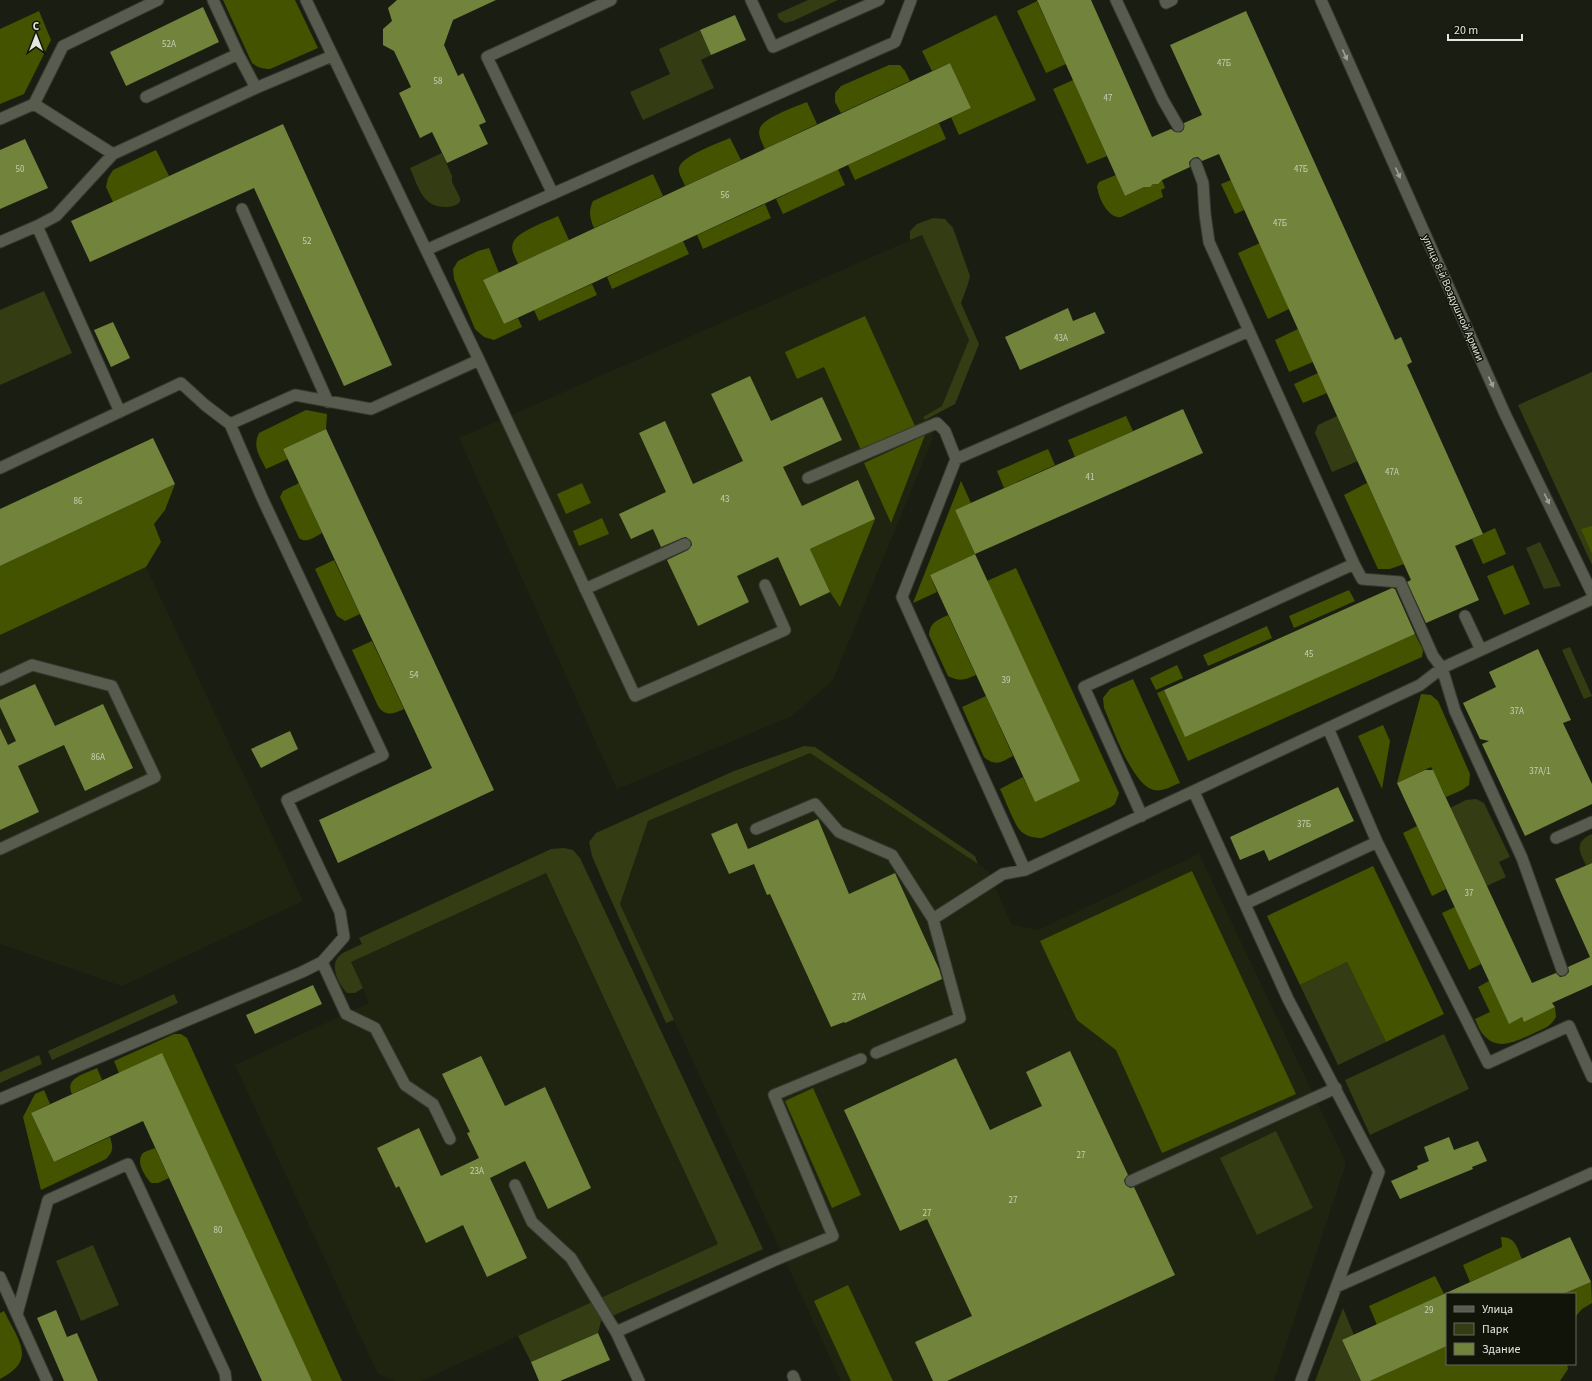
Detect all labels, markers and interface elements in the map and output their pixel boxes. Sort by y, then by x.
north arrow [16,16,56,56]
scale bar [1448,16,1522,42]
text: С [33,19,40,34]
text: 20 m [1454,22,1478,39]
house number: 52А [162,38,176,51]
one-way arrow [1342,49,1348,60]
house number: 47Б [1217,57,1231,70]
house number: 58 [434,75,443,88]
house number: 47 [1104,92,1113,105]
house number: 50 [16,163,25,176]
house number: 47Б [1294,163,1308,176]
one-way arrow [1395,168,1401,179]
house number: 56 [721,189,730,202]
house number: 47Б [1273,217,1287,230]
street label: улица 8-й Воздушной Армии [1418,232,1488,364]
house number: 52 [303,235,312,248]
house number: 43А [1054,332,1068,345]
one-way arrow [1488,376,1494,388]
house number: 47А [1385,466,1399,479]
house number: 41 [1086,471,1094,484]
house number: 43 [721,493,730,506]
one-way arrow [1544,493,1550,504]
house number: 86 [74,495,83,508]
house number: 45 [1305,648,1314,661]
house number: 54 [410,669,419,682]
house number: 39 [1002,674,1011,687]
house number: 37А [1510,705,1524,718]
house number: 86А [91,751,105,764]
house number: 37А/1 [1529,765,1551,778]
house number: 37Б [1297,818,1311,831]
house number: 37 [1465,887,1474,900]
house number: 27А [852,991,866,1004]
house number: 27 [1077,1149,1086,1162]
house number: 23А [470,1165,484,1178]
house number: 27 [1009,1194,1018,1207]
house number: 27 [923,1207,932,1220]
house number: 80 [214,1224,223,1237]
legend [1446,1293,1576,1365]
text: Улица [1482,1301,1513,1318]
house number: 29 [1425,1304,1434,1317]
text: Парк [1482,1321,1508,1338]
text: Здание [1482,1341,1521,1358]

